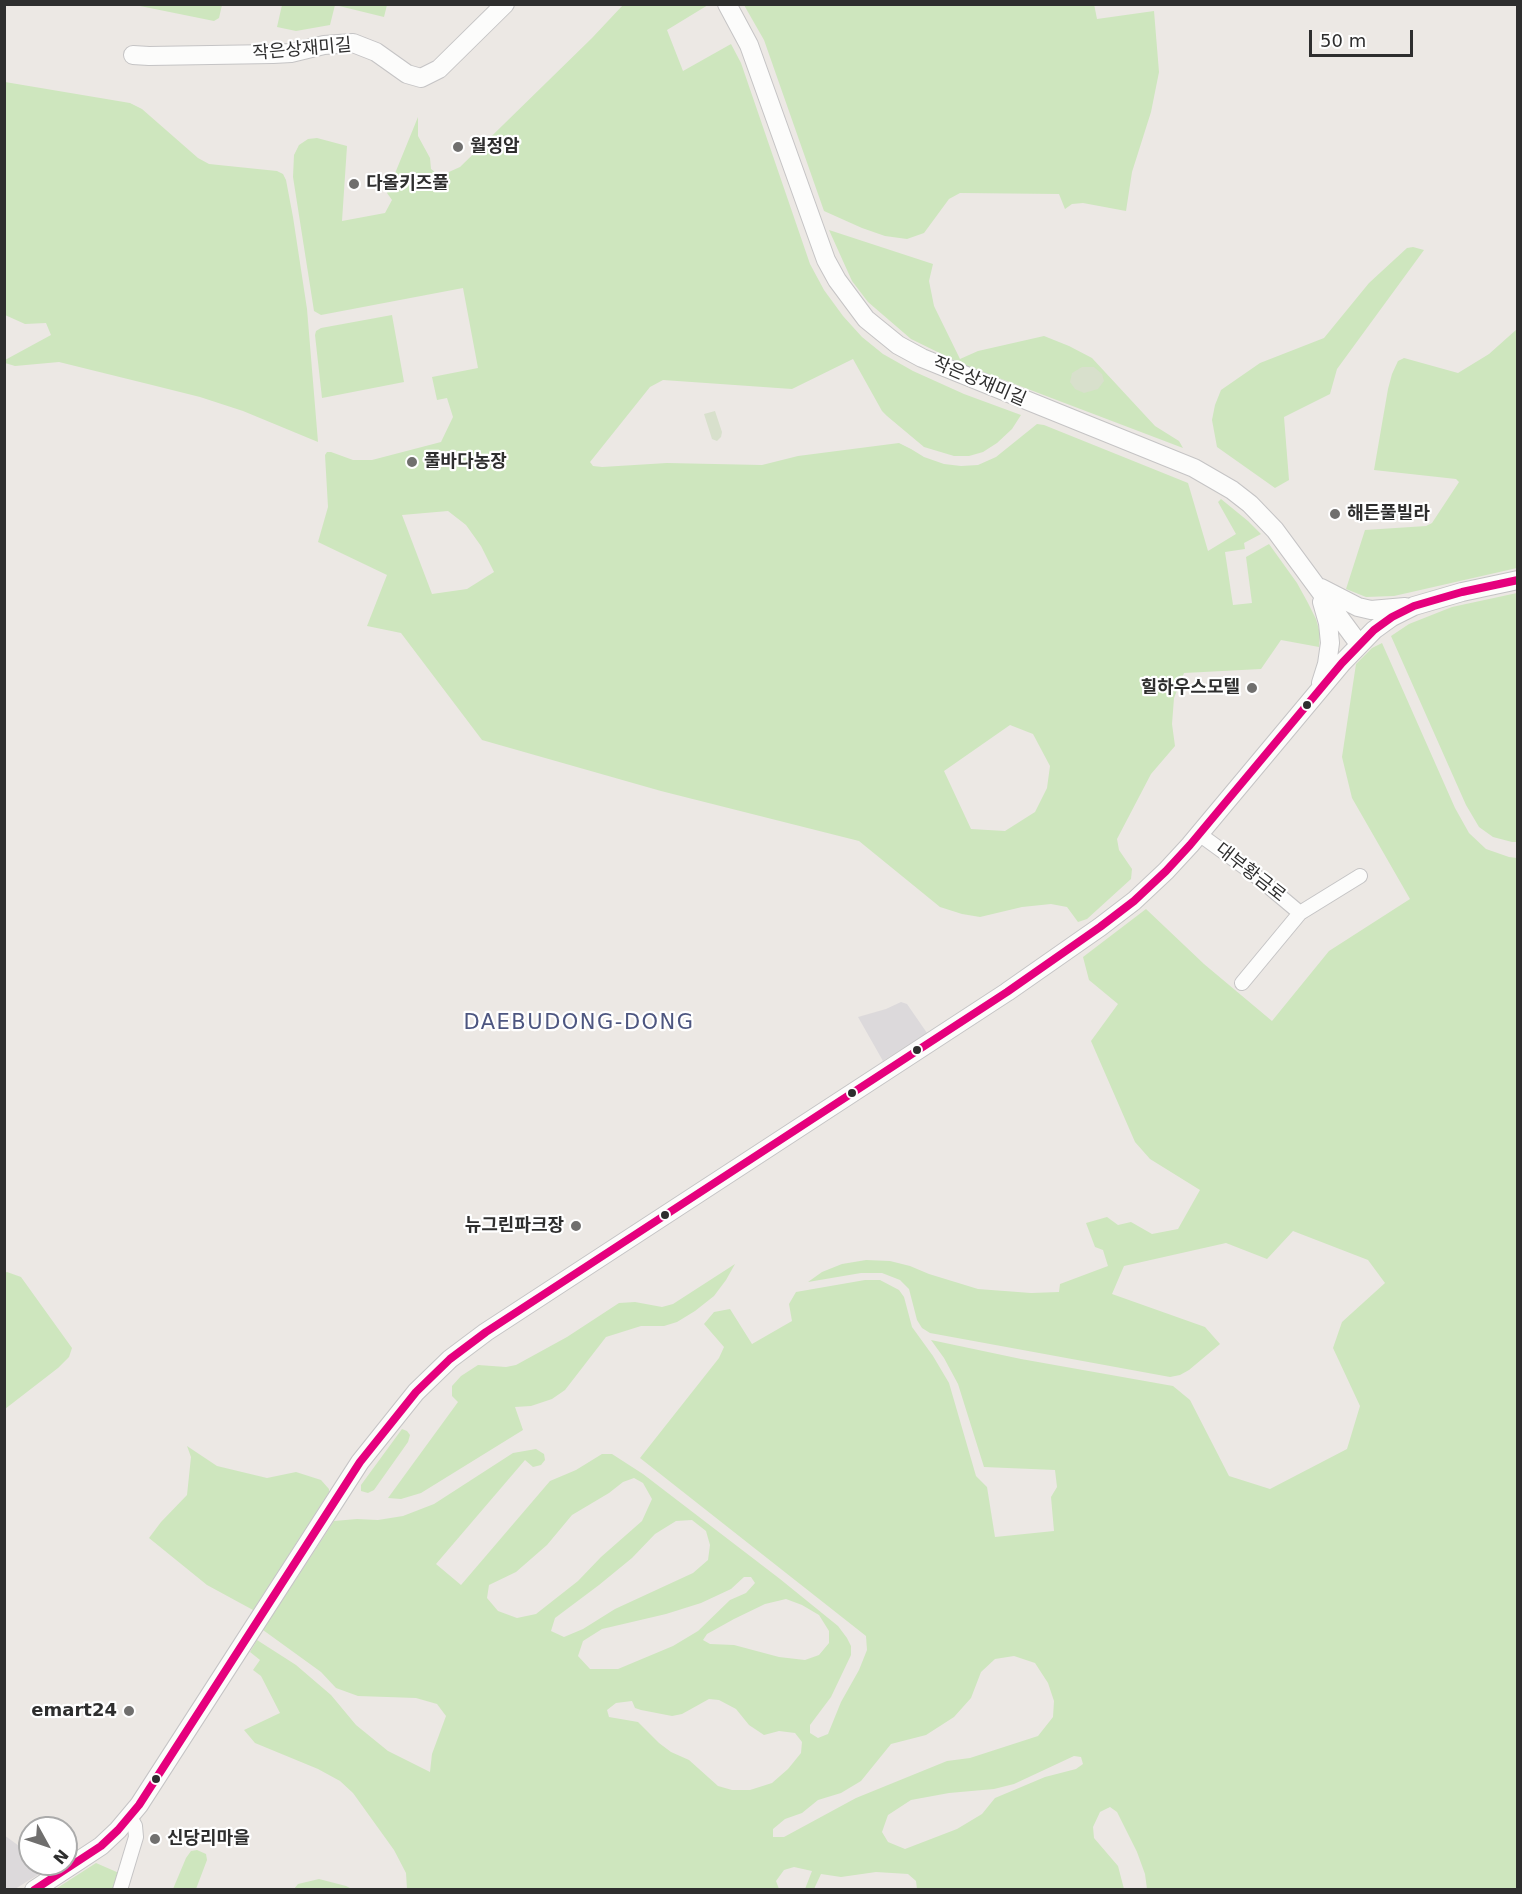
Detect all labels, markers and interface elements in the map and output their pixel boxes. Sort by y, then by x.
scale bar [1312,18,1416,56]
text: 50 m [1320,30,1366,51]
street label: 작은상재미길 [252,35,352,65]
place label: 월정암 [470,136,520,158]
marker: 월정암 [451,140,465,154]
place label: 다올키즈풀 [366,173,449,195]
marker: 다올키즈풀 [347,177,361,191]
street label: 작은상재미길 [929,353,1029,411]
place label: 풀바다농장 [424,451,507,473]
marker: 풀바다농장 [405,455,419,469]
place label: 해든풀빌라 [1347,503,1430,525]
marker: 해든풀빌라 [1328,507,1342,521]
place label: 힐하우스모텔 [1141,677,1240,699]
marker: 힐하우스모텔 [1245,681,1259,695]
unlabelled marker [1301,699,1313,711]
street label: 대부황금로 [1211,839,1289,907]
district label: DAEBUDONG-DONG [463,1011,695,1037]
unlabelled marker [911,1044,923,1056]
unlabelled marker [846,1087,858,1099]
unlabelled marker [659,1209,671,1221]
place label: 뉴그린파크장 [465,1215,564,1237]
marker: 뉴그린파크장 [569,1219,583,1233]
place label: emart24 [31,1700,117,1722]
marker: emart24 [122,1704,136,1718]
unlabelled marker [150,1773,162,1785]
north arrow [18,1816,78,1876]
place label: 신당리마을 [167,1828,250,1850]
marker: 신당리마을 [148,1832,162,1846]
text: N [49,1845,72,1868]

